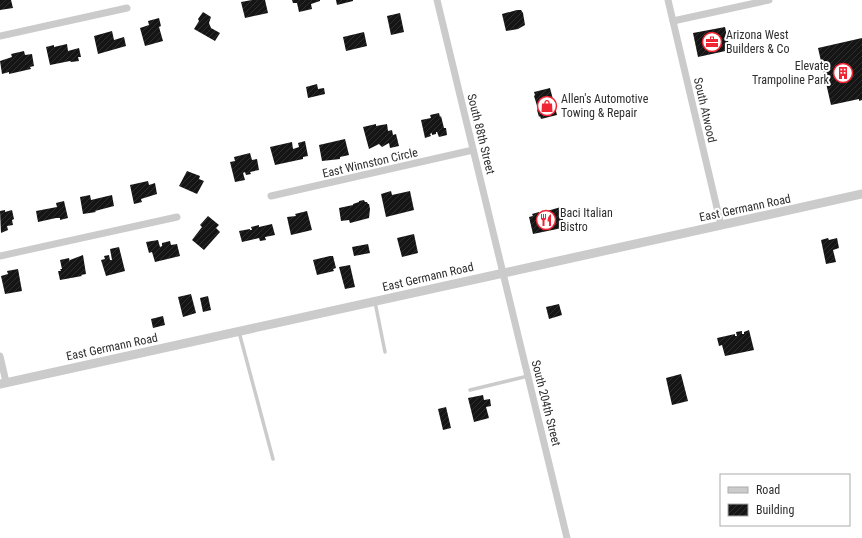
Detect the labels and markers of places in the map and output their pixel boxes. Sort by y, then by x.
place label: Arizona West Builders & Co [726,28,789,56]
office icon: Arizona West Builders & Co [701,31,723,53]
place label: Elevate Trampoline Park [752,59,830,87]
building icon: Elevate Trampoline Park [832,62,854,84]
place label: Allen's Automotive Towing & Repair [561,92,649,120]
shop icon: Allen's Automotive Towing & Repair [536,95,558,117]
place label: Baci Italian Bistro [560,206,613,234]
restaurant icon: Baci Italian Bistro [535,209,557,231]

